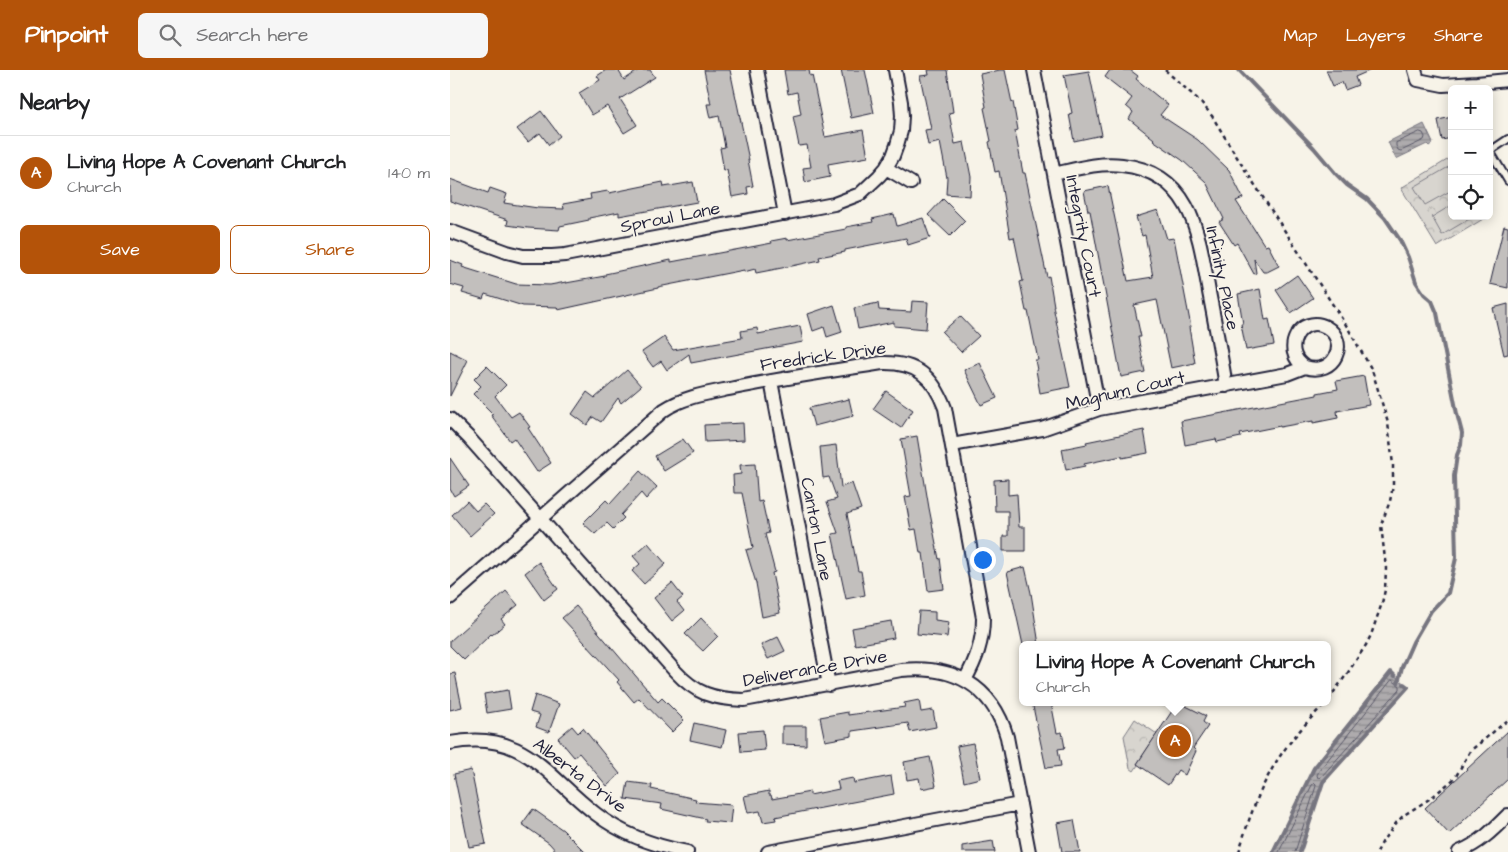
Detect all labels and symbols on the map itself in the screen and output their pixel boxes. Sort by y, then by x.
street label: Integrity Court [1058,173,1108,300]
street label: Sproul Lane [618,196,722,239]
street label: Infinity Place [1198,224,1246,333]
street label: Fredrick Drive [758,335,888,378]
street label: Magnum Court [1063,364,1188,417]
street label: Canton Lane [794,475,839,583]
your location [970,547,996,573]
street label: Deliverance Drive [741,643,889,693]
pin: A [1159,722,1191,760]
street label: Alberta Drive [528,732,632,819]

